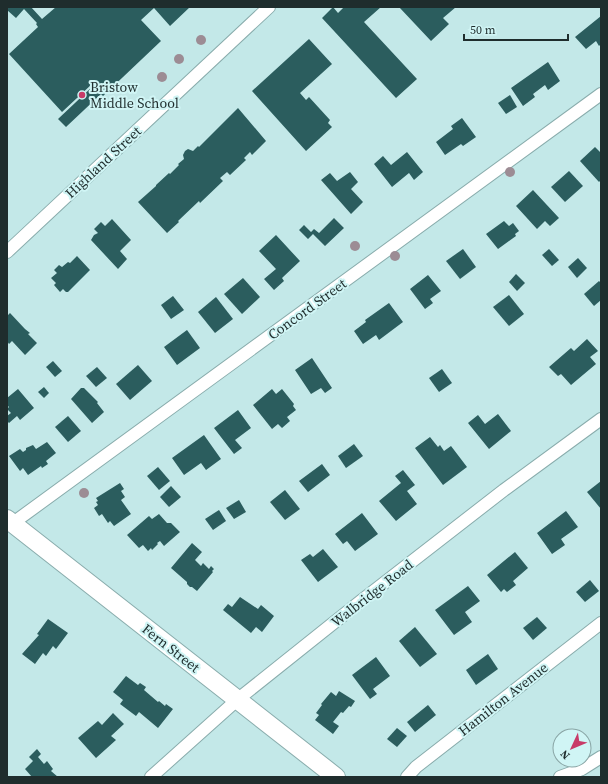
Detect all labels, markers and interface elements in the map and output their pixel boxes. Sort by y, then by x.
scale bar [464,16,568,42]
text: 50 m [470,22,496,38]
place label: Bristow Middle School [90,77,179,113]
marker: Bristow Middle School [77,90,87,100]
street label: Highland Street [60,121,146,203]
street label: Concord Street [264,273,351,344]
street label: Walbridge Road [327,555,417,631]
street label: Fern Street [138,619,205,677]
street label: Hamilton Avenue [454,658,552,740]
north arrow [552,728,592,768]
text: N [557,747,573,763]

